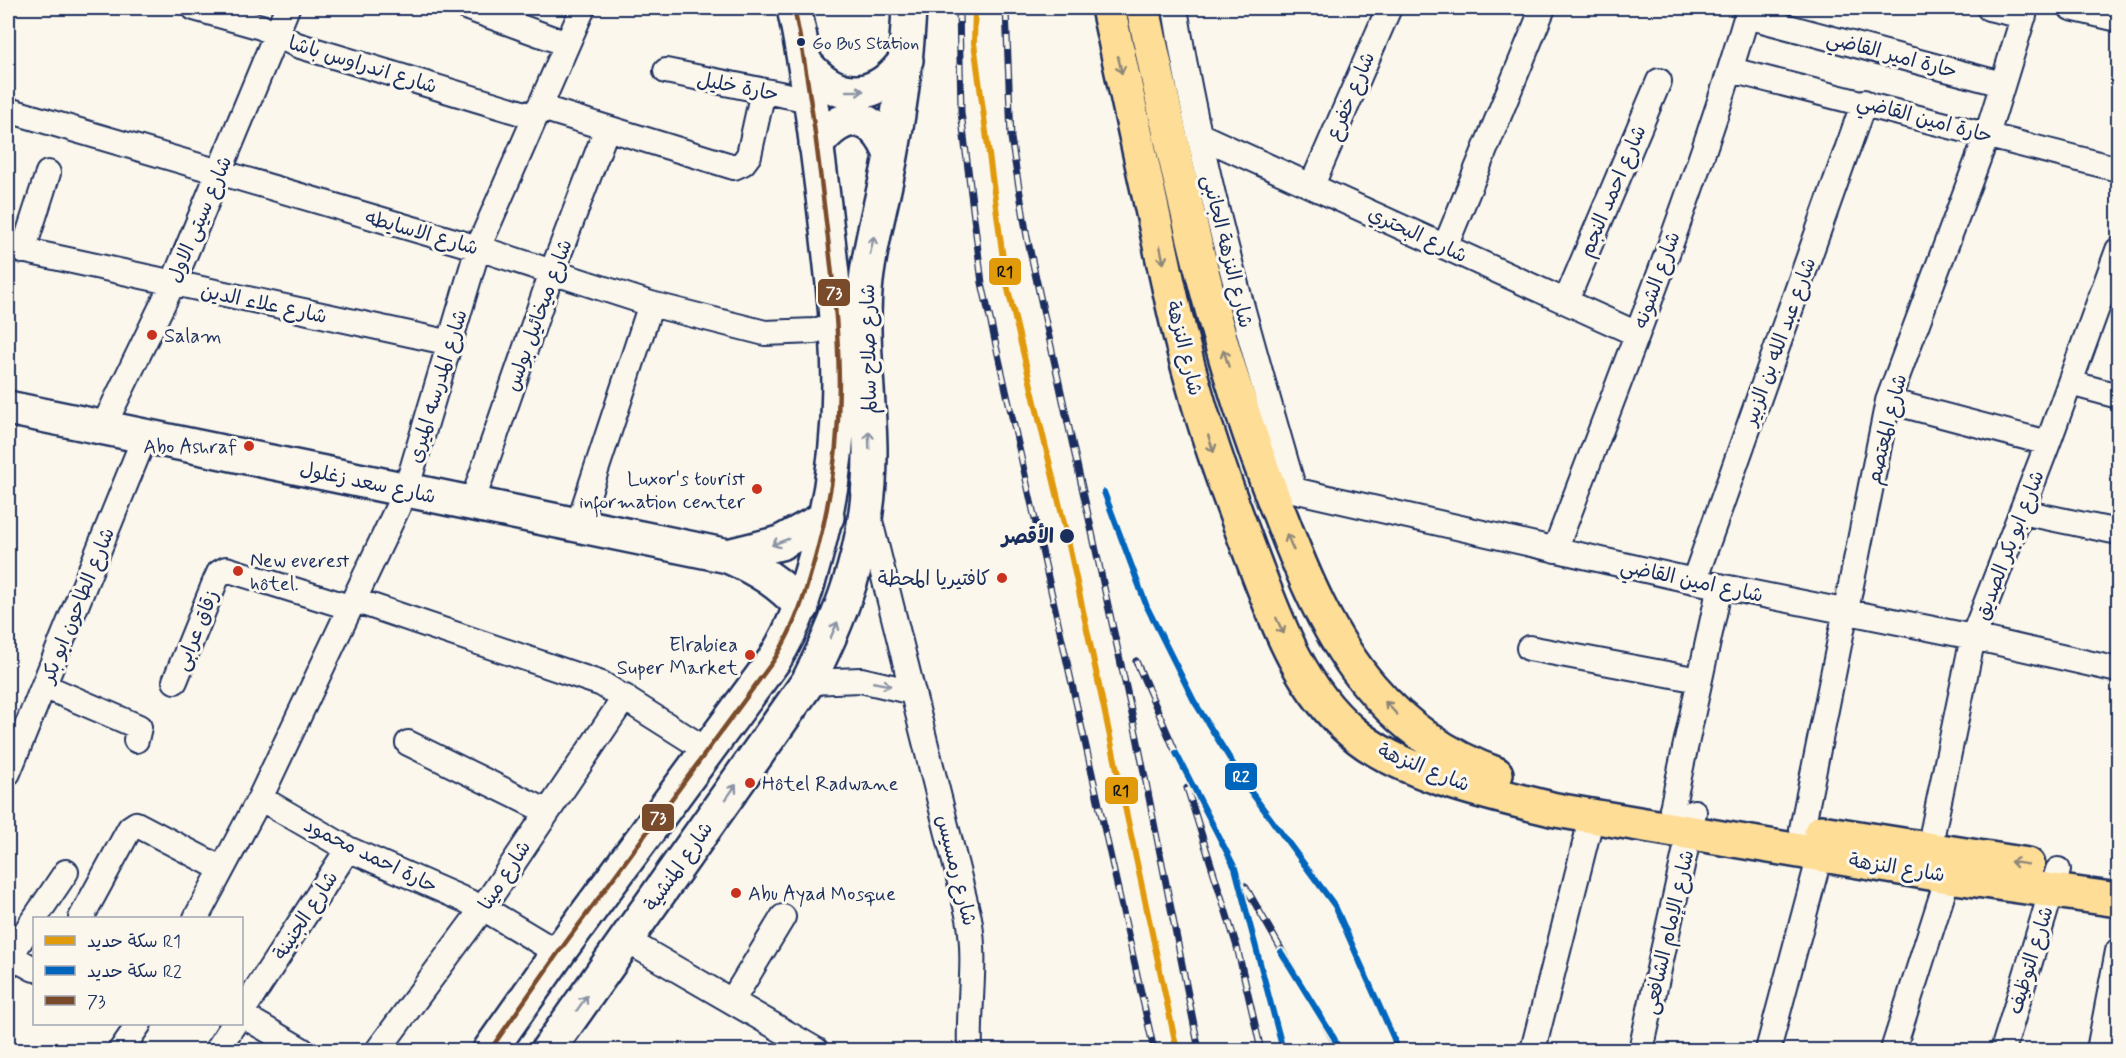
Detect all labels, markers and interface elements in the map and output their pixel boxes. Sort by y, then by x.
street label: حارة امير القاضي [1823,25,1960,89]
street label: شارع اندراوس باشا [285,30,440,101]
place label: Go Bus Station [812,32,919,56]
marker: Go Bus Station [795,36,807,48]
street label: شارع خفرع [1321,48,1382,145]
one-way arrow [1115,55,1127,74]
street label: حارة خليل [695,66,781,109]
one-way arrow [844,85,864,97]
street label: حارة امين القاضي [1853,88,1995,153]
street label: شارع احمد النجم [1573,121,1653,262]
street label: شارع سيتى الاول [162,152,239,287]
street label: شارع النزهة الجانبى [1194,172,1259,331]
street label: شارع البحتري [1363,201,1471,270]
street label: شارع الاسايطه [362,204,481,262]
street label: شارع الشونه [1627,228,1688,333]
street label: شارع ميخائيل بولس [499,236,579,395]
one-way arrow [867,236,878,256]
one-way arrow [1157,245,1169,264]
street label: شارع عبد الله بن الزبير [1737,254,1823,431]
line badge: R1 [988,257,1022,286]
text: R1 [997,262,1013,283]
street label: شارع علاء الدين [198,278,329,331]
line badge: 73 [817,278,851,307]
text: 73 [826,283,842,304]
street label: شارع صلاح سالم [855,284,884,414]
street label: شارع النزهة [1159,298,1208,399]
street label: شارع المدرسه الميرى [402,306,475,467]
place label: Salam [164,323,222,350]
marker: Salam [145,328,159,342]
one-way arrow [1220,349,1231,368]
street label: شارع المعتصم [1861,371,1915,488]
one-way arrow [864,430,875,450]
place label: Abo Ashraf [143,434,237,461]
one-way arrow [1206,434,1217,453]
marker: Abo Ashraf [242,439,256,453]
street label: شارع سعد زغلول [297,456,438,511]
place label: Luxor's tourist information center [579,466,746,518]
street label: شارع ابو بكر الصديق [1969,467,2051,624]
marker: Luxor's tourist information center [750,482,764,496]
place label: الأقصر [1000,523,1054,551]
street label: شارع الطاحون ابو بكر [34,524,122,689]
marker: الأقصر [1058,527,1076,545]
one-way arrow [1284,534,1295,552]
one-way arrow [771,537,789,548]
place label: New everest hôtel. [250,548,350,598]
street label: شارع امين القاضي [1617,553,1766,613]
marker: New everest hôtel. [231,564,245,578]
place label: كافتيريا المحطة [878,566,990,593]
marker: كافتيريا المحطة [995,571,1009,585]
street label: زقاق عرابى [169,586,226,675]
one-way arrow [1274,617,1286,635]
one-way arrow [829,621,840,639]
place label: Elrabiea Super Market [617,632,738,682]
marker: Elrabiea Super Market [743,648,757,662]
one-way arrow [872,679,891,690]
one-way arrow [1384,701,1398,716]
street label: شارع النزهة [1373,738,1473,799]
line badge: R2 [1224,762,1258,791]
text: R2 [1232,767,1250,788]
place label: Hôtel Radwane [762,771,898,798]
marker: Hôtel Radwane [743,776,757,790]
line badge: R1 [1104,776,1139,805]
text: R1 [1113,781,1129,802]
one-way arrow [725,784,737,801]
line badge: 73 [641,803,675,832]
text: 73 [650,808,666,829]
street label: حارة احمد محمود [299,812,442,900]
street label: شارع رمسيس [929,812,982,929]
street label: شارع المنشية [638,817,720,917]
street label: شارع مينا [473,836,538,916]
street label: شارع الإمام الشافعى [1637,847,1702,1017]
street label: شارع النزهة [1847,848,1947,889]
one-way arrow [2010,858,2030,869]
street label: شارع الجنينة [267,866,345,966]
place label: Abu Ayad Mosque [748,881,896,908]
marker: Abu Ayad Mosque [729,886,743,900]
street label: شارع التوظيف [2002,903,2061,1018]
legend [33,917,243,1025]
text: سكة حديد R1 [87,930,181,954]
text: سكة حديد R2 [87,960,182,984]
text: 73 [87,990,106,1014]
one-way arrow [576,995,588,1011]

